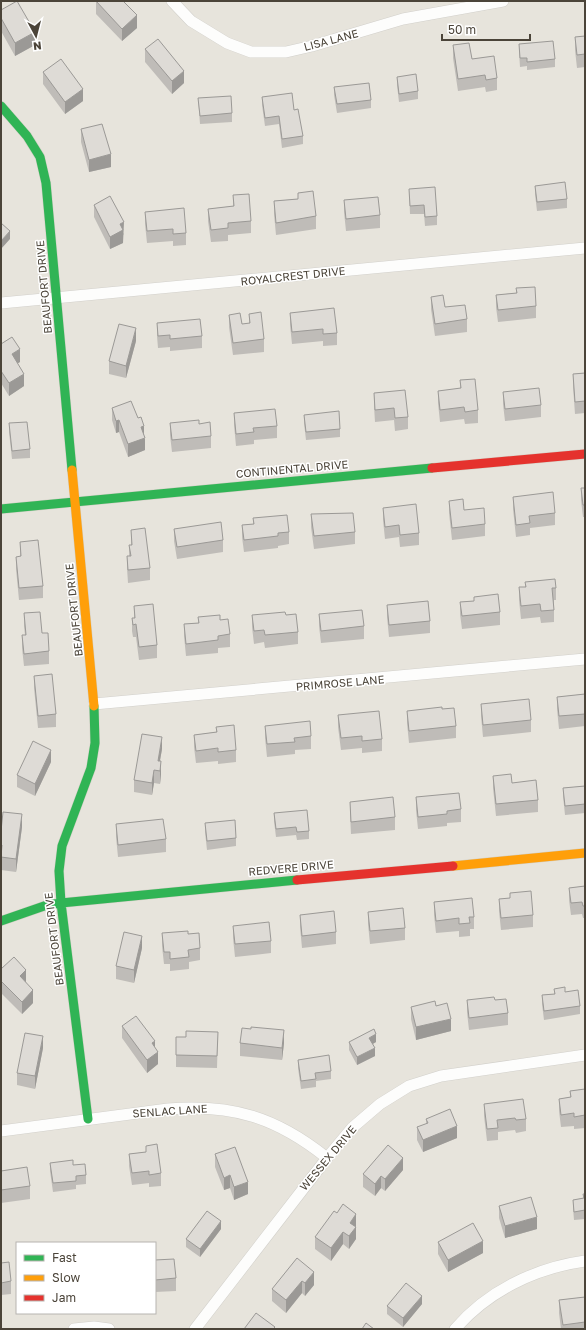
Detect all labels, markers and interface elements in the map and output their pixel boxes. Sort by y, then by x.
north arrow [16,16,56,56]
scale bar [442,16,530,42]
text: 50 m [448,22,476,37]
street label: LISA LANE [302,26,360,53]
text: N [32,39,42,53]
street label: BEAUFORT DRIVE [33,240,54,334]
street label: ROYALCREST DRIVE [240,264,346,287]
street label: CONTINENTAL DRIVE [235,457,349,480]
street label: BEAUFORT DRIVE [62,563,85,657]
street label: PRIMROSE LANE [295,672,385,693]
street label: REDVERE DRIVE [248,857,334,878]
street label: BEAUFORT DRIVE [41,892,66,986]
street label: SENLAC LANE [132,1101,208,1120]
street label: WESSEX DRIVE [297,1122,359,1193]
legend [16,1242,156,1314]
text: Fast [52,1250,77,1265]
text: Slow [52,1270,80,1285]
text: Jam [52,1290,76,1305]

